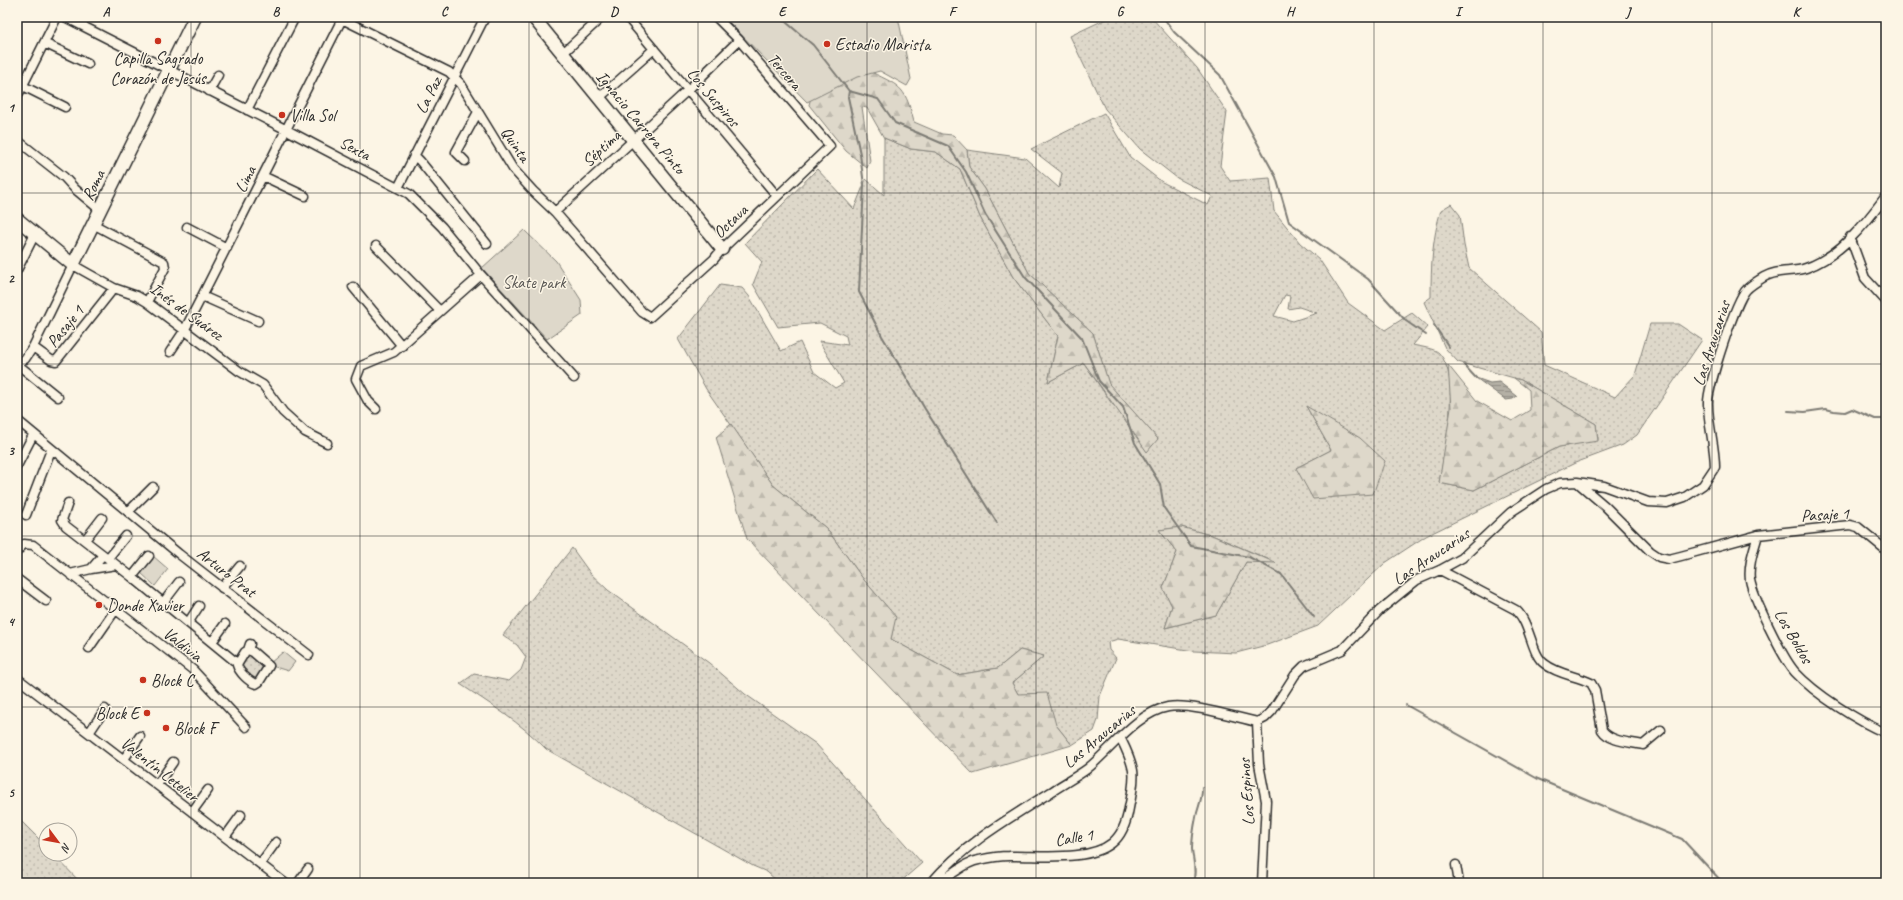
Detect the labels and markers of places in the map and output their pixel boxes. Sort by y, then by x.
place label: Estadio Marista [835,34,932,55]
marker: Capilla Sagrado Corazón de Jesús [153,36,163,46]
marker: Estadio Marista [822,39,832,49]
place label: Capilla Sagrado Corazón de Jesús [110,48,208,89]
place label: Villa Sol [290,105,338,126]
marker: Villa Sol [277,110,287,120]
place label: Donde Xavier [107,595,185,616]
marker: Donde Xavier [94,600,104,610]
place label: Block C [151,670,196,691]
marker: Block C [138,675,148,685]
place label: Block E [96,703,141,724]
marker: Block E [142,708,152,718]
place label: Block F [174,718,220,739]
marker: Block F [161,723,171,733]

